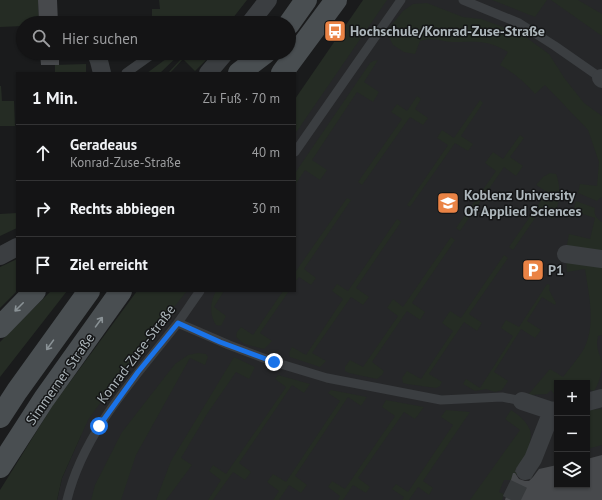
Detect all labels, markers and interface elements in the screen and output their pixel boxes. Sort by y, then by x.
search box [16,16,296,60]
bus stop icon: Hochschule/Konrad-Zuse-Straße [322,18,348,44]
place label: Hochschule/Konrad-Zuse-Straße [350,22,545,40]
icon: search [30,27,52,49]
text: Hier suchen [62,29,138,48]
text: 1 Min. [32,87,78,109]
text: Zu Fuß · 70 m [203,90,280,107]
text: Geradeaus [70,135,137,154]
icon: ahead [32,142,54,164]
text: 40 m [252,144,280,161]
text: Konrad-Zuse-Straße [70,154,181,171]
place label: Koblenz University Of Applied Sciences [464,186,581,220]
school or university icon: Koblenz University Of Applied Sciences [435,190,461,216]
icon: right [32,198,54,220]
text: Rechts abbiegen [70,199,175,218]
text: 30 m [252,200,280,217]
icon: arrive [32,254,54,276]
text: Ziel erreicht [70,255,148,274]
parking icon: P1 [520,257,546,283]
place label: P1 [548,261,564,279]
street label: Konrad-Zuse-Straße [93,301,179,407]
one-way arrow [14,302,24,312]
one-way arrow [95,316,103,327]
street label: Simmerner Straße [22,329,98,429]
one-way arrow [46,340,54,351]
route end [265,353,283,371]
map controls [554,380,590,488]
button: + [554,380,590,416]
button: − [554,416,590,452]
route start [90,417,108,435]
button: layers [554,452,590,488]

